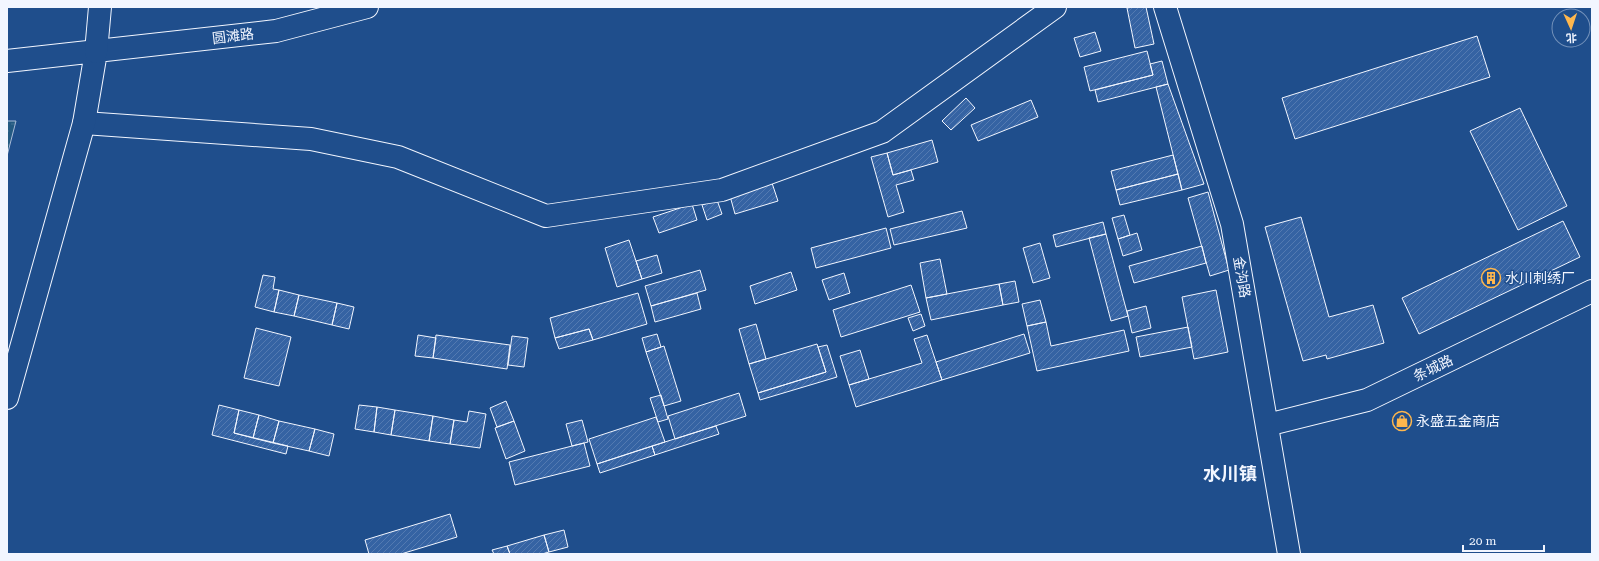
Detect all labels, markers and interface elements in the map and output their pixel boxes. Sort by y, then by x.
north arrow [1551,8,1591,48]
street label: 圆滩路 [211,26,255,46]
text: 北 [1566,31,1577,44]
street label: 金沟路 [1230,255,1254,299]
building icon: 水川刺绣厂 [1480,267,1502,289]
place label: 水川刺绣厂 [1505,270,1575,286]
street label: 条城路 [1411,352,1455,384]
shop icon: 永盛五金商店 [1391,410,1413,432]
place label: 永盛五金商店 [1416,413,1500,429]
district label: 水川镇 [1203,463,1257,484]
scale bar [1463,527,1544,553]
text: 20 m [1469,534,1496,548]

